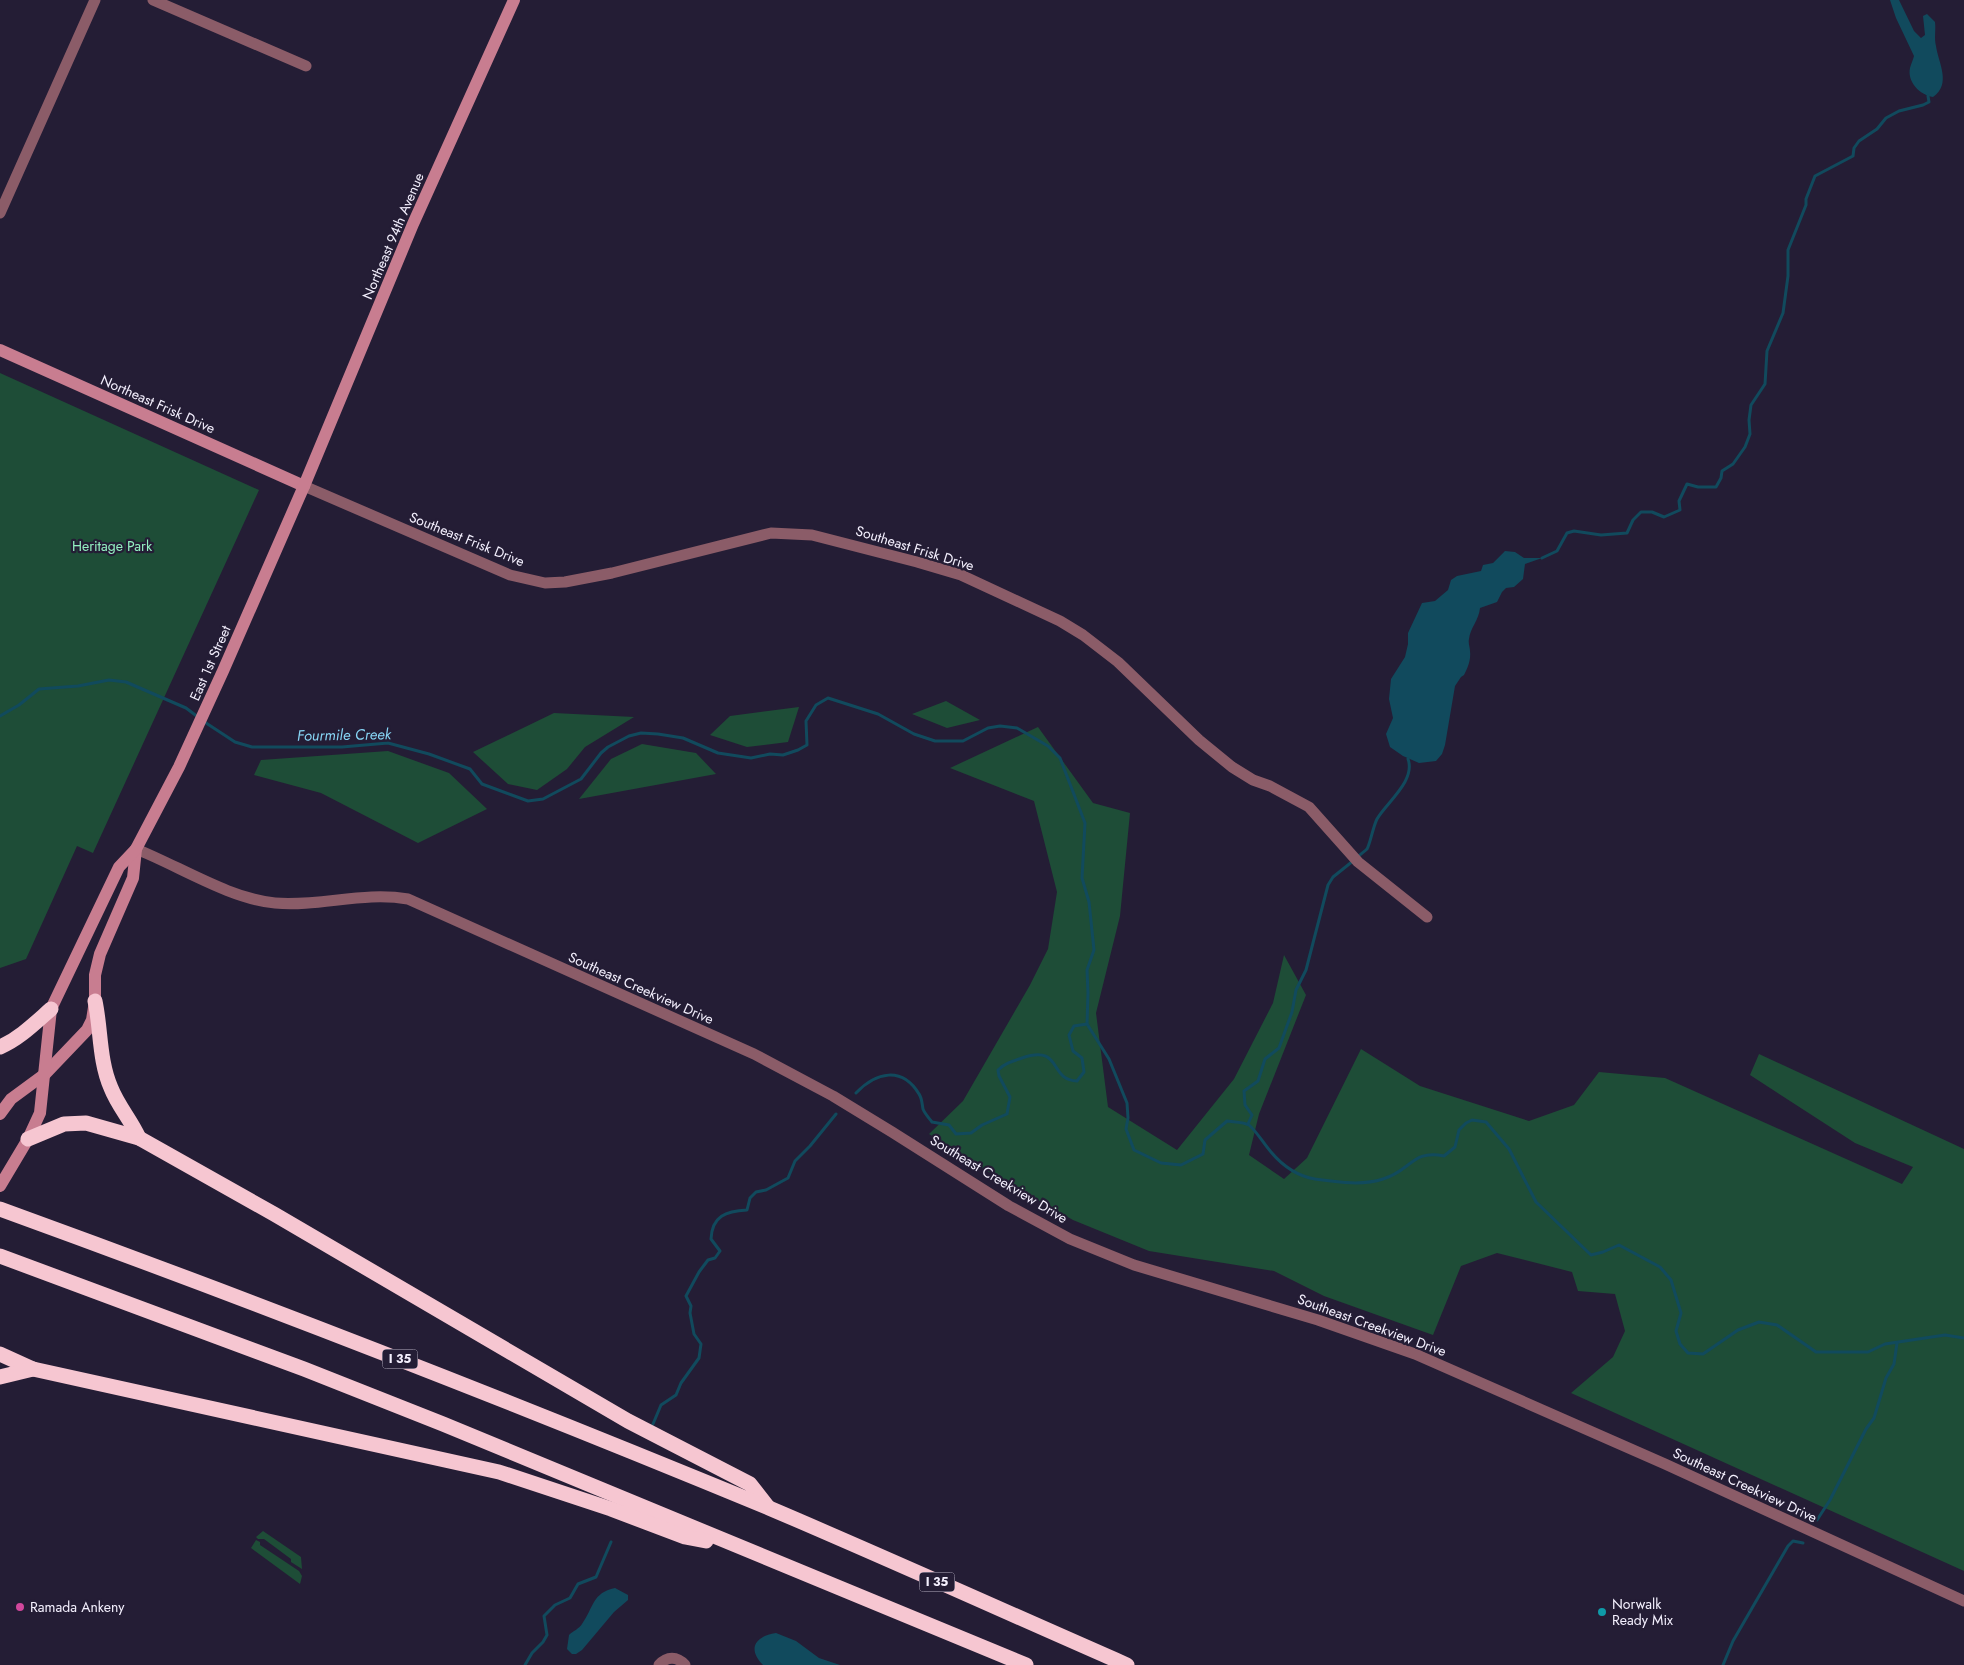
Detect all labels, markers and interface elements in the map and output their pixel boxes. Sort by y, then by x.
street label: Northeast 94th Avenue [357,170,429,302]
street label: Northeast Frisk Drive [98,370,218,438]
street label: Southeast Frisk Drive [406,507,528,571]
street label: Southeast Frisk Drive [853,520,977,576]
park label: Heritage Park [72,536,153,556]
street label: East 1st Street [184,622,236,704]
water label: Fourmile Creek [297,723,392,747]
street label: Southeast Creekview Drive [565,947,717,1029]
street label: Southeast Creekview Drive [927,1130,1071,1228]
street label: Southeast Creekview Drive [1295,1289,1449,1361]
road number: I 35 [382,1350,418,1368]
street label: Southeast Creekview Drive [1670,1443,1820,1527]
road number: I 35 [920,1572,954,1591]
place label: Norwalk Ready Mix [1612,1594,1673,1630]
place label: Ramada Ankeny [30,1597,125,1617]
marker: Ramada Ankeny [14,1601,26,1613]
marker: Norwalk Ready Mix [1596,1606,1608,1618]

